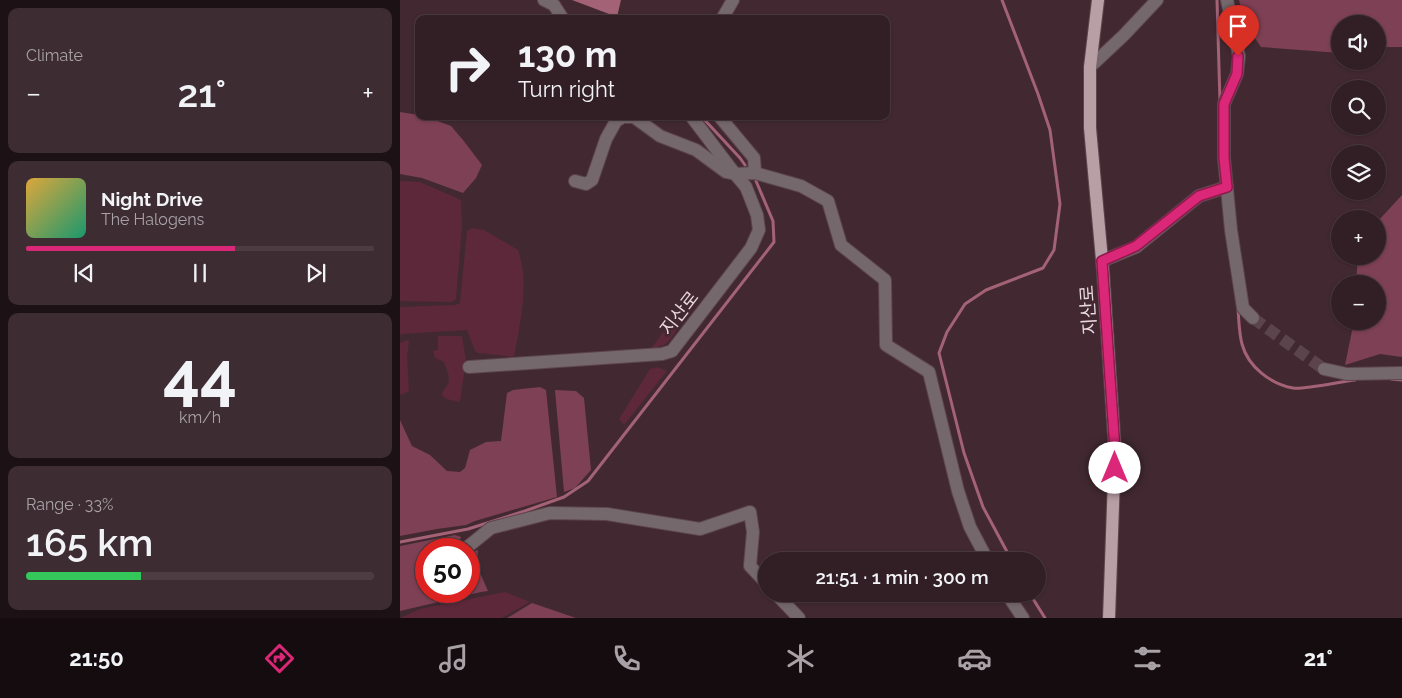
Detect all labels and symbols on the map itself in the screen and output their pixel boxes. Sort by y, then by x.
pin [1217,5,1259,56]
street label: 지산로 [1076,284,1100,336]
street label: 지산로 [655,287,703,339]
position arrow [1088,441,1140,493]
speed limit sign: 50 [415,538,480,603]

